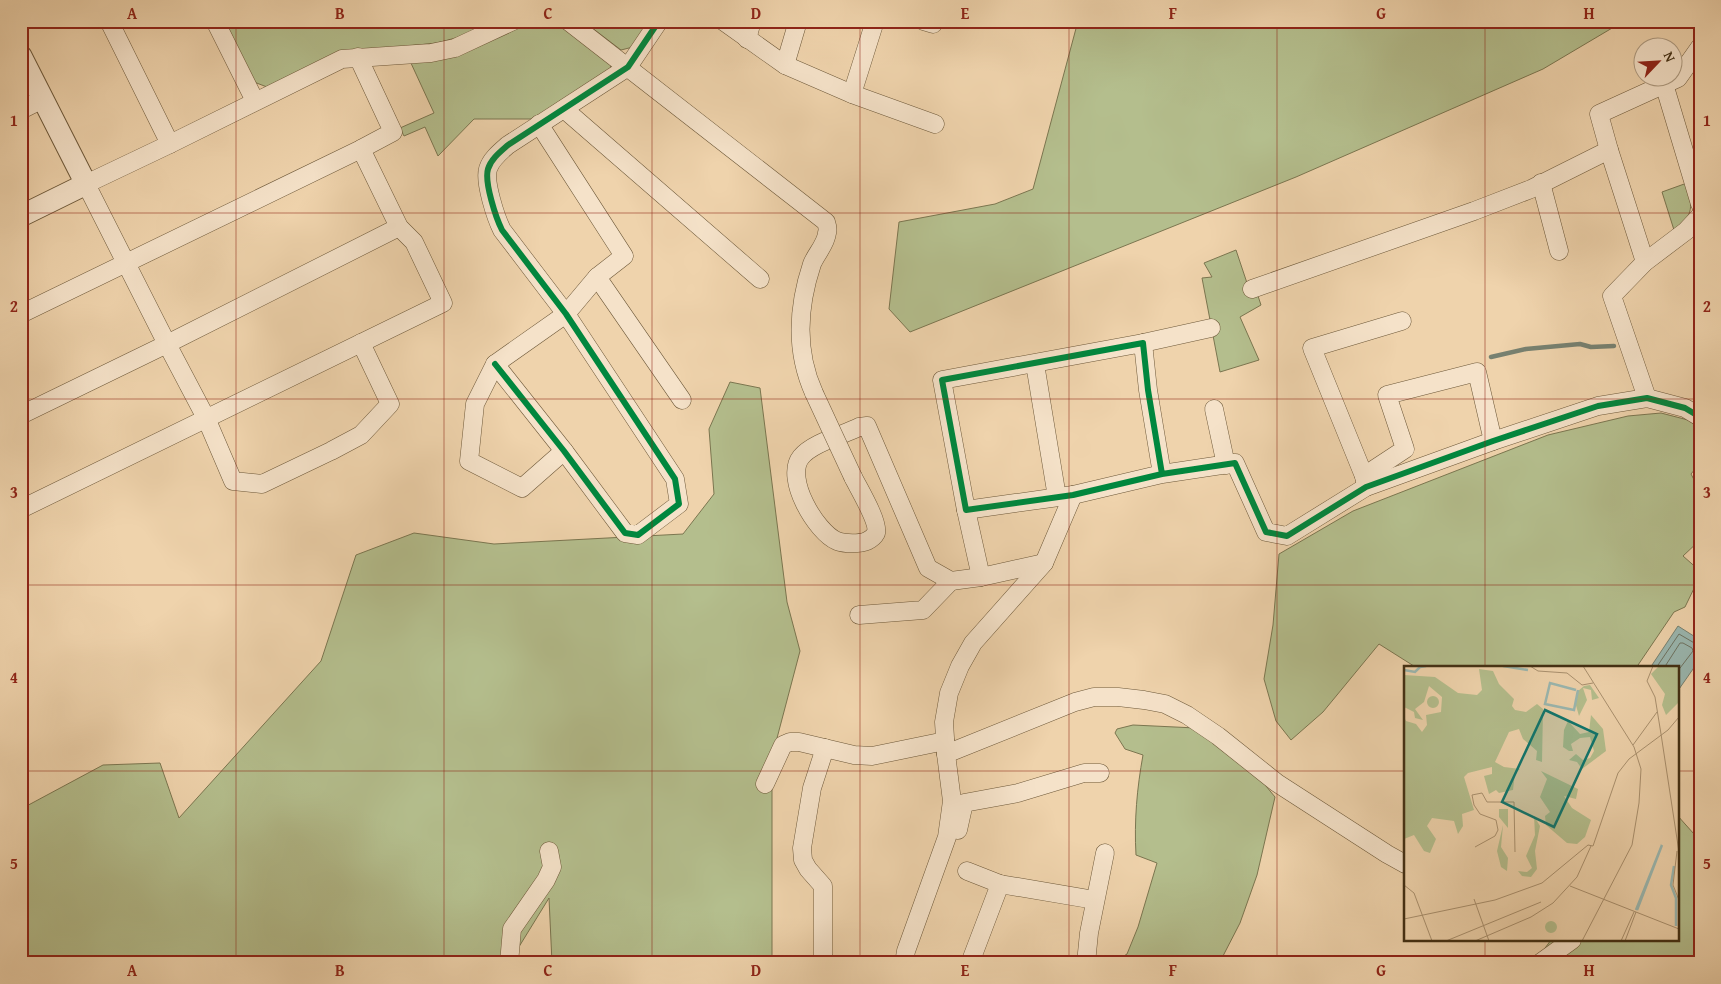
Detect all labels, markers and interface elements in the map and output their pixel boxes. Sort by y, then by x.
text: A [127,1,138,25]
text: B [335,1,345,25]
text: C [543,1,553,25]
text: D [751,1,761,25]
text: E [961,1,970,25]
text: F [1169,1,1177,25]
text: G [1376,1,1386,25]
text: H [1583,1,1595,25]
north arrow [1634,38,1684,88]
text: N [1659,48,1681,66]
text: 1 [10,108,18,132]
text: 1 [1703,108,1711,132]
text: 2 [10,294,18,318]
text: 2 [1703,294,1711,318]
text: 3 [10,480,18,504]
text: 3 [1703,480,1711,504]
text: 4 [10,665,18,689]
text: 4 [1703,665,1711,689]
inset map [1404,666,1678,942]
text: 5 [10,851,18,875]
text: 5 [1703,851,1711,875]
text: A [127,958,138,982]
text: B [335,958,345,982]
text: C [543,958,553,982]
text: D [751,958,761,982]
text: E [961,958,970,982]
text: F [1169,958,1177,982]
text: G [1376,958,1386,982]
text: H [1583,958,1595,982]

